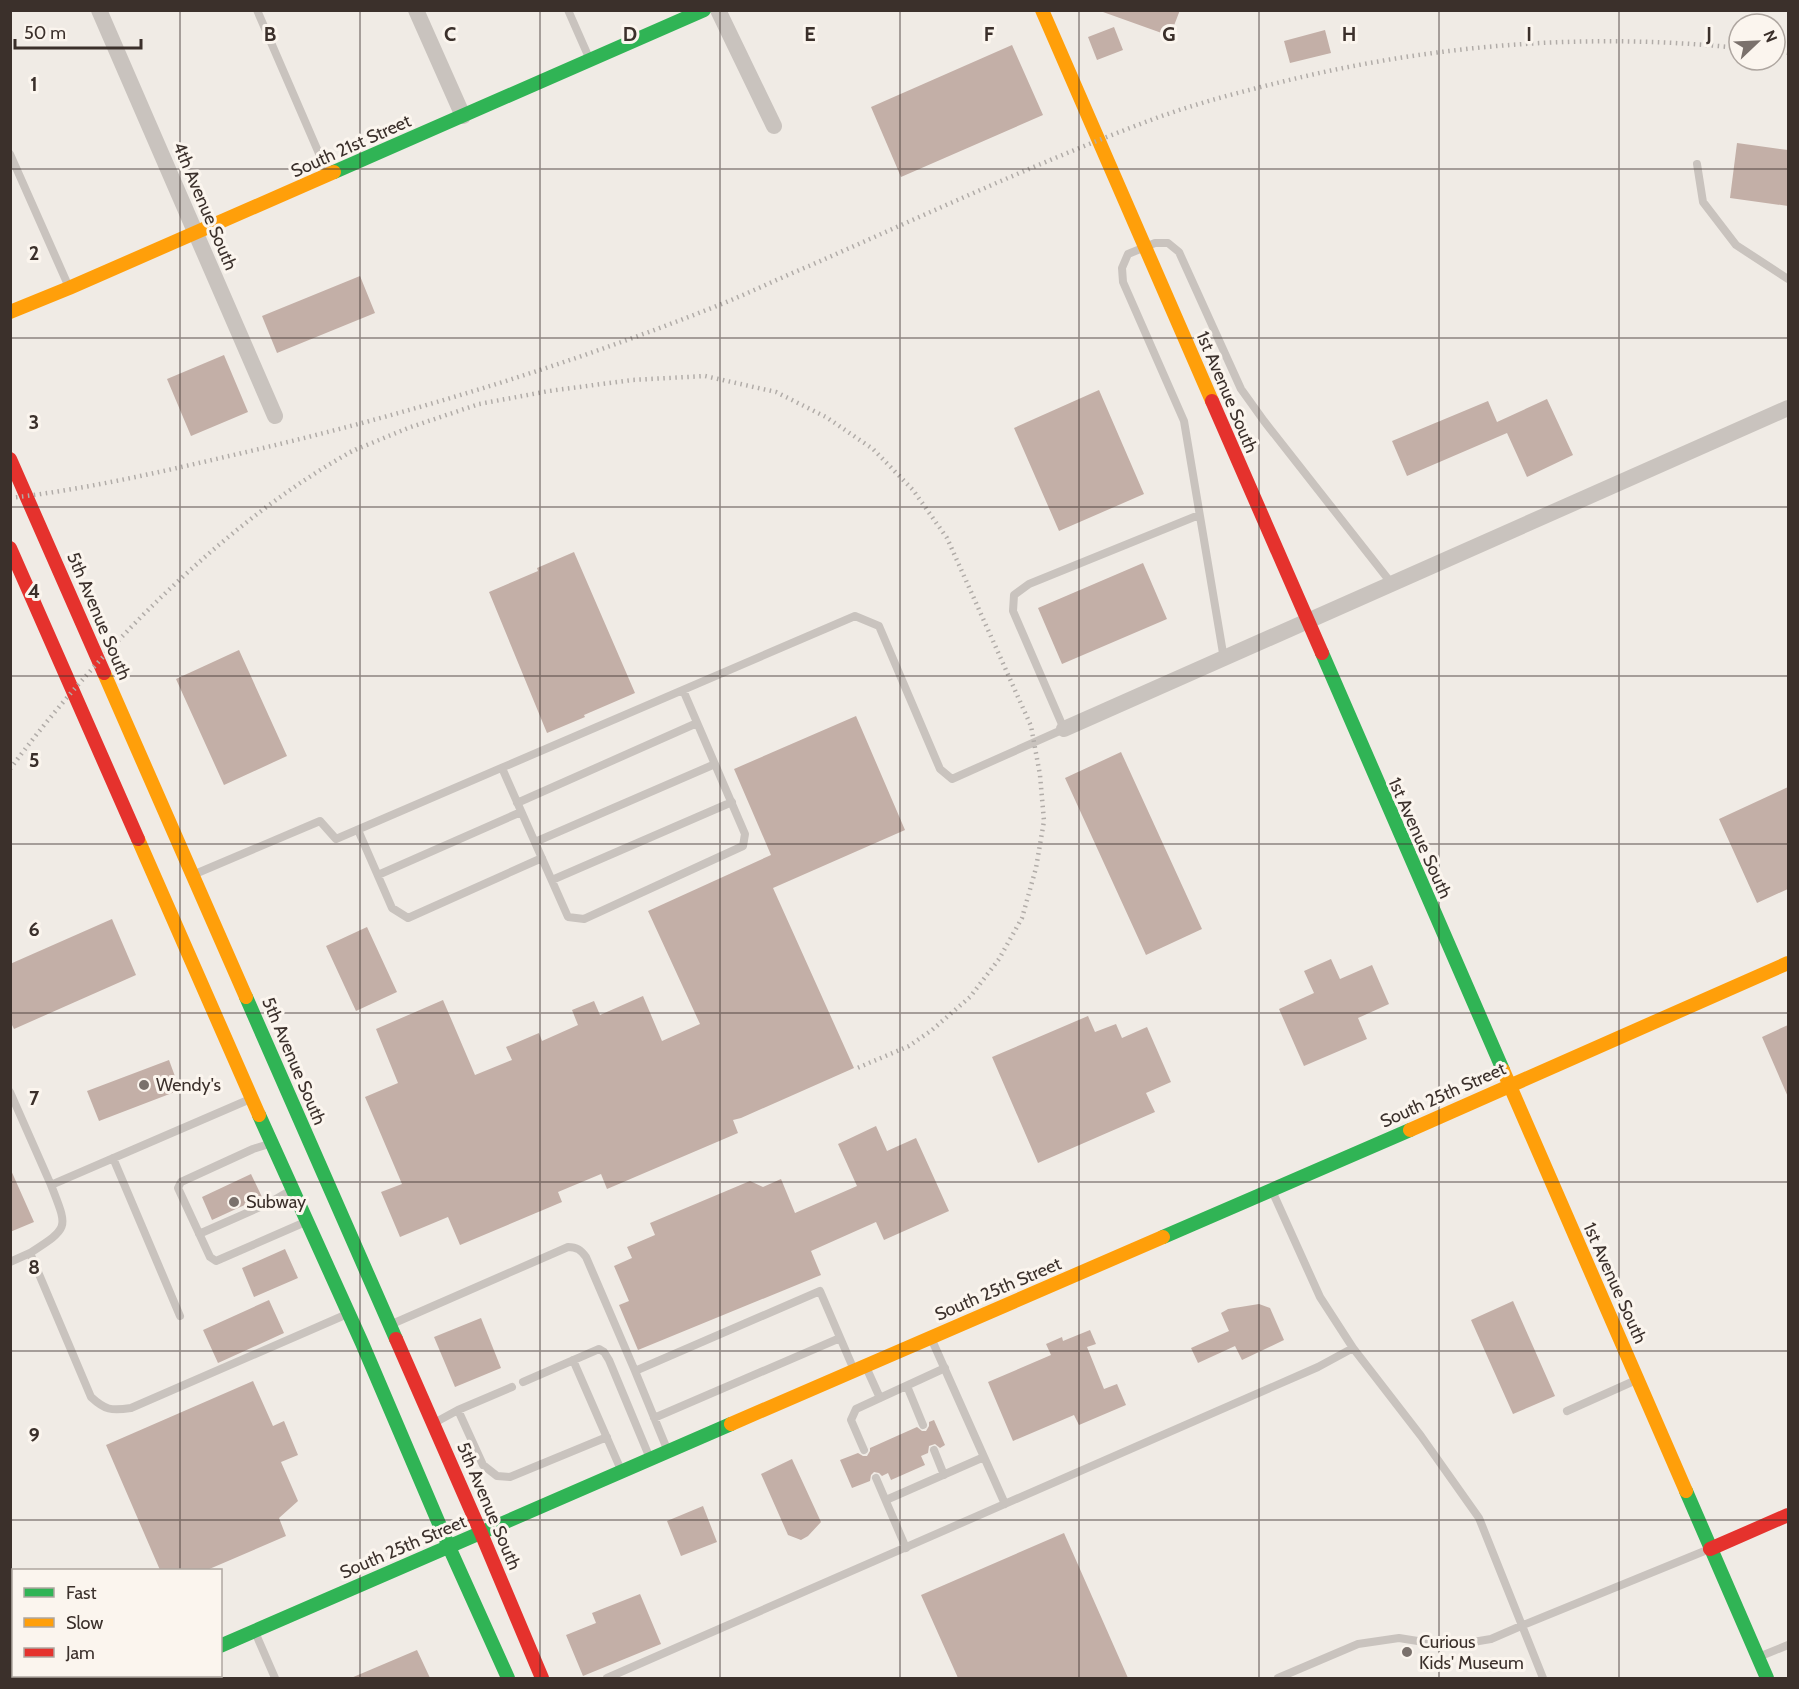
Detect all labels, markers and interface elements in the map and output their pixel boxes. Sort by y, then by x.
scale bar [15,12,141,50]
north arrow [1727,12,1787,72]
text: 50 m [24,22,66,44]
text: B [264,22,276,46]
text: C [444,22,456,46]
text: D [623,22,637,46]
text: E [804,22,816,46]
text: F [984,22,995,46]
text: G [1162,22,1176,46]
text: H [1342,22,1356,46]
text: I [1526,22,1532,46]
text: J [1705,22,1712,46]
text: N [1759,27,1781,45]
text: 1 [30,72,38,96]
street label: South 21st Street [288,110,414,182]
street label: 4th Avenue South [168,139,242,273]
text: 2 [29,241,39,265]
street label: 1st Avenue South [1191,328,1263,456]
text: 3 [29,410,39,434]
street label: 5th Avenue South [62,549,136,683]
text: 4 [28,579,40,603]
text: 5 [29,748,39,772]
street label: 1st Avenue South [1383,774,1457,902]
text: 6 [28,917,40,941]
street label: 5th Avenue South [257,994,331,1128]
street label: South 25th Street [1377,1057,1509,1133]
place label: Wendy's [156,1074,221,1096]
marker: Wendy's [137,1078,151,1092]
text: 7 [29,1086,40,1110]
place label: Subway [246,1191,306,1213]
marker: Subway [227,1195,241,1209]
street label: 1st Avenue South [1578,1219,1652,1347]
street label: South 25th Street [932,1252,1064,1326]
text: 8 [28,1255,40,1279]
text: 9 [28,1423,40,1447]
street label: 5th Avenue South [452,1439,526,1573]
street label: South 25th Street [337,1510,469,1584]
legend [12,1569,222,1677]
text: Fast [66,1582,97,1604]
text: Slow [66,1612,103,1634]
place label: Curious Kids' Museum [1419,1631,1524,1674]
text: Jam [65,1642,95,1664]
marker: Curious Kids' Museum [1400,1645,1414,1659]

